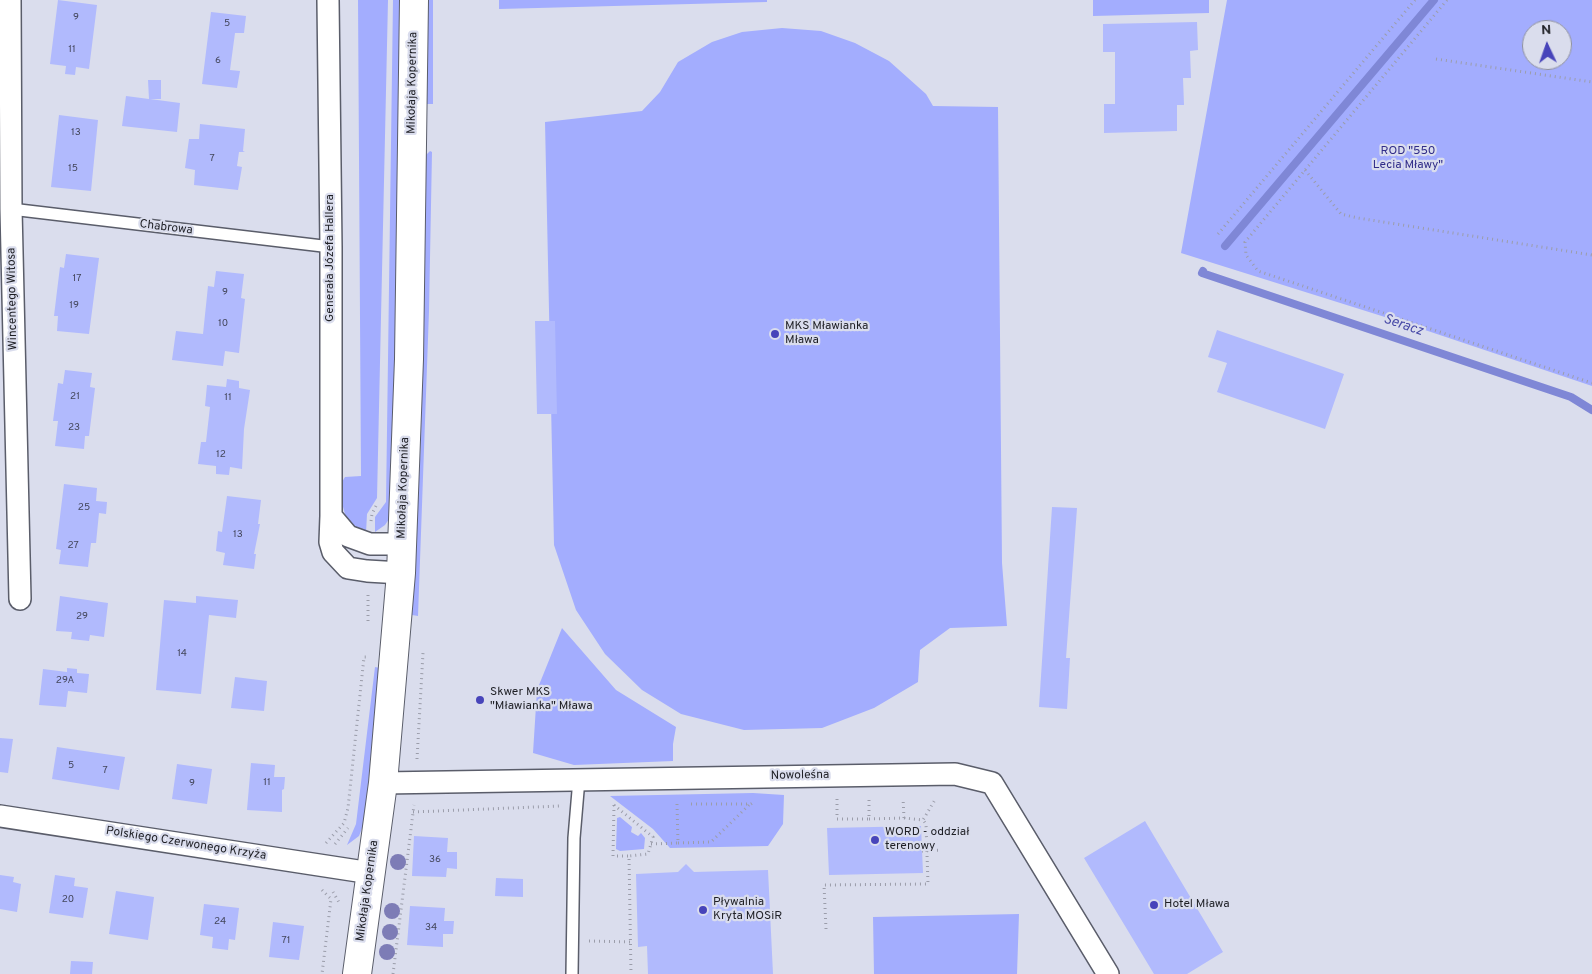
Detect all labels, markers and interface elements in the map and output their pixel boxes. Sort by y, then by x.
house number: 9 [73,12,79,24]
house number: 5 [224,18,230,30]
north arrow [1522,20,1572,70]
text: N [1541,22,1552,39]
street label: Mikołaja Kopernika [405,32,421,134]
house number: 11 [68,44,76,56]
house number: 6 [215,55,221,67]
house number: 13 [71,127,81,139]
park label: ROD "550 Lecia Mławy" [1373,145,1443,173]
house number: 7 [209,153,215,165]
house number: 15 [68,163,78,175]
street label: Generała Józefa Hallera [324,194,338,322]
street label: Chabrowa [139,218,193,238]
street label: Wincentego Witosa [5,248,21,350]
house number: 17 [73,273,81,285]
house number: 9 [222,287,228,299]
house number: 19 [69,300,79,312]
water label: Seracz [1381,311,1425,341]
house number: 10 [218,318,228,330]
place label: MKS Mławianka Mława [785,320,868,348]
marker: MKS Mławianka Mława [769,328,781,340]
house number: 21 [70,391,80,403]
house number: 11 [224,392,232,404]
house number: 23 [68,422,80,434]
street label: Mikołaja Kopernika [395,437,413,539]
house number: 12 [216,449,226,461]
house number: 25 [78,502,90,514]
house number: 13 [233,529,243,541]
house number: 27 [67,540,79,552]
house number: 29 [76,611,88,623]
house number: 14 [177,648,187,660]
house number: 29A [56,675,74,687]
place label: Skwer MKS "Mławianka" Mława [490,686,592,714]
marker: Skwer MKS "Mławianka" Mława [474,694,486,706]
house number: 5 [68,760,74,772]
house number: 7 [102,765,108,777]
street label: Nowoleśna [771,768,829,784]
house number: 11 [263,777,271,789]
house number: 9 [189,778,195,790]
street label: Polskiego Czerwonego Krzyża [105,824,267,864]
place label: WORD - oddział terenowy [885,826,969,854]
marker: WORD - oddział terenowy [869,834,881,846]
street label: Mikołaja Kopernika [354,839,382,943]
house number: 36 [429,854,441,866]
house number: 20 [62,894,74,906]
place label: Pływalnia Kryta MOSiR [713,896,782,924]
place label: Hotel Mława [1164,898,1230,912]
marker: Hotel Mława [1148,899,1160,911]
marker: Pływalnia Kryta MOSiR [697,904,709,916]
house number: 24 [214,916,226,928]
house number: 34 [425,922,437,934]
house number: 71 [281,935,291,947]

